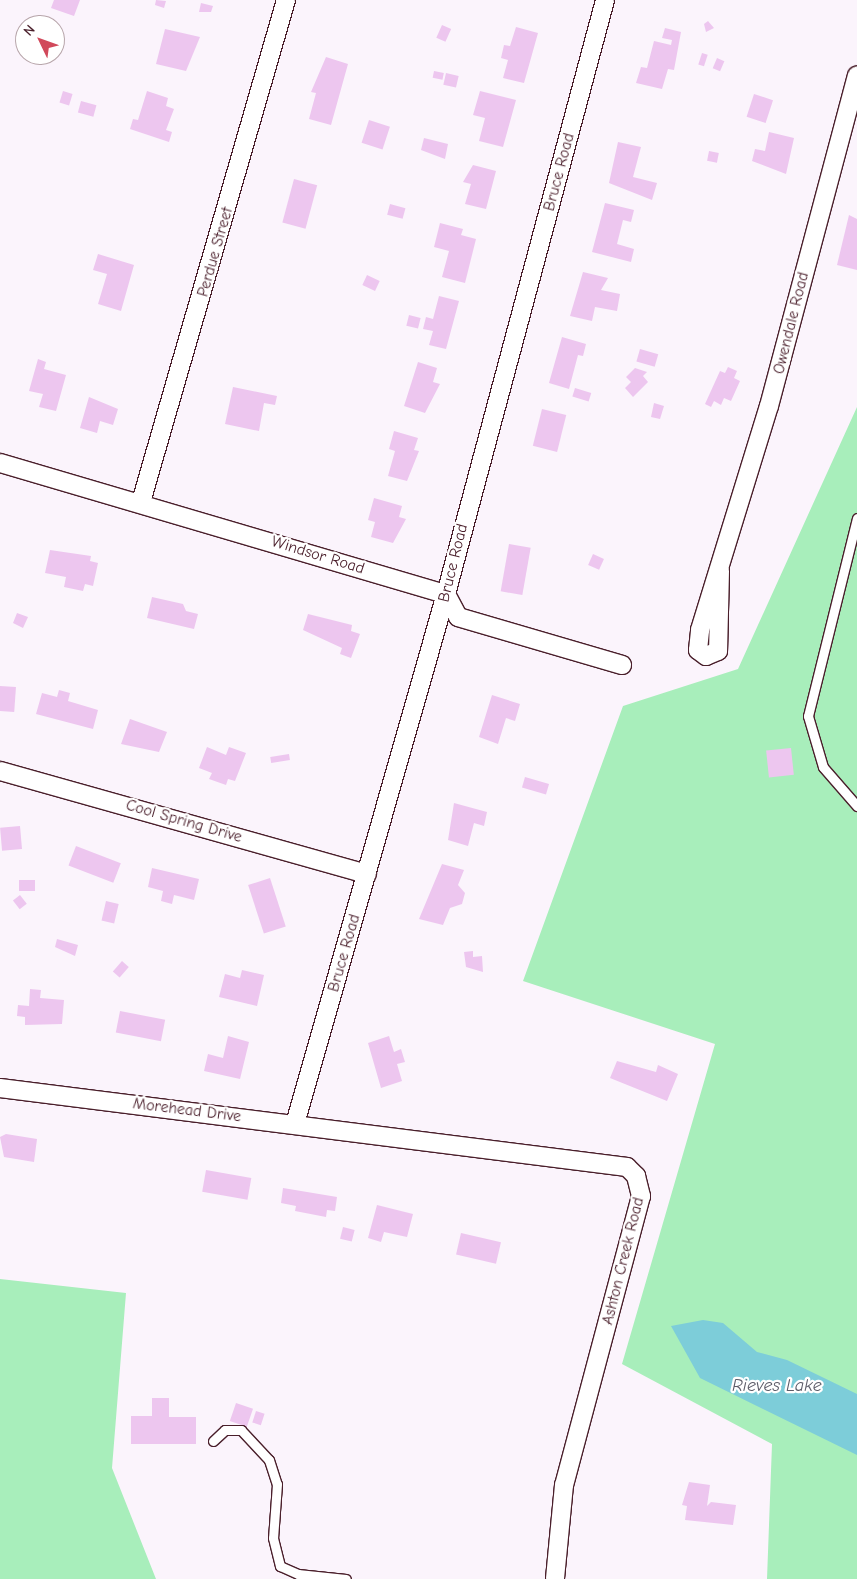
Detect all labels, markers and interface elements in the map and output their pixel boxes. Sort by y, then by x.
north arrow [15,15,65,65]
text: N [20,21,39,39]
street label: Bruce Road [539,131,579,213]
street label: Perdue Street [193,205,237,299]
street label: Owendale Road [769,270,813,376]
street label: Bruce Road [434,522,472,604]
street label: Windsor Road [269,532,367,578]
street label: Cool Spring Drive [124,795,244,847]
street label: Bruce Road [324,912,364,994]
street label: Morehead Drive [132,1094,242,1126]
street label: Ashton Creek Road [598,1195,648,1327]
water label: Rieves Lake [732,1375,822,1397]

